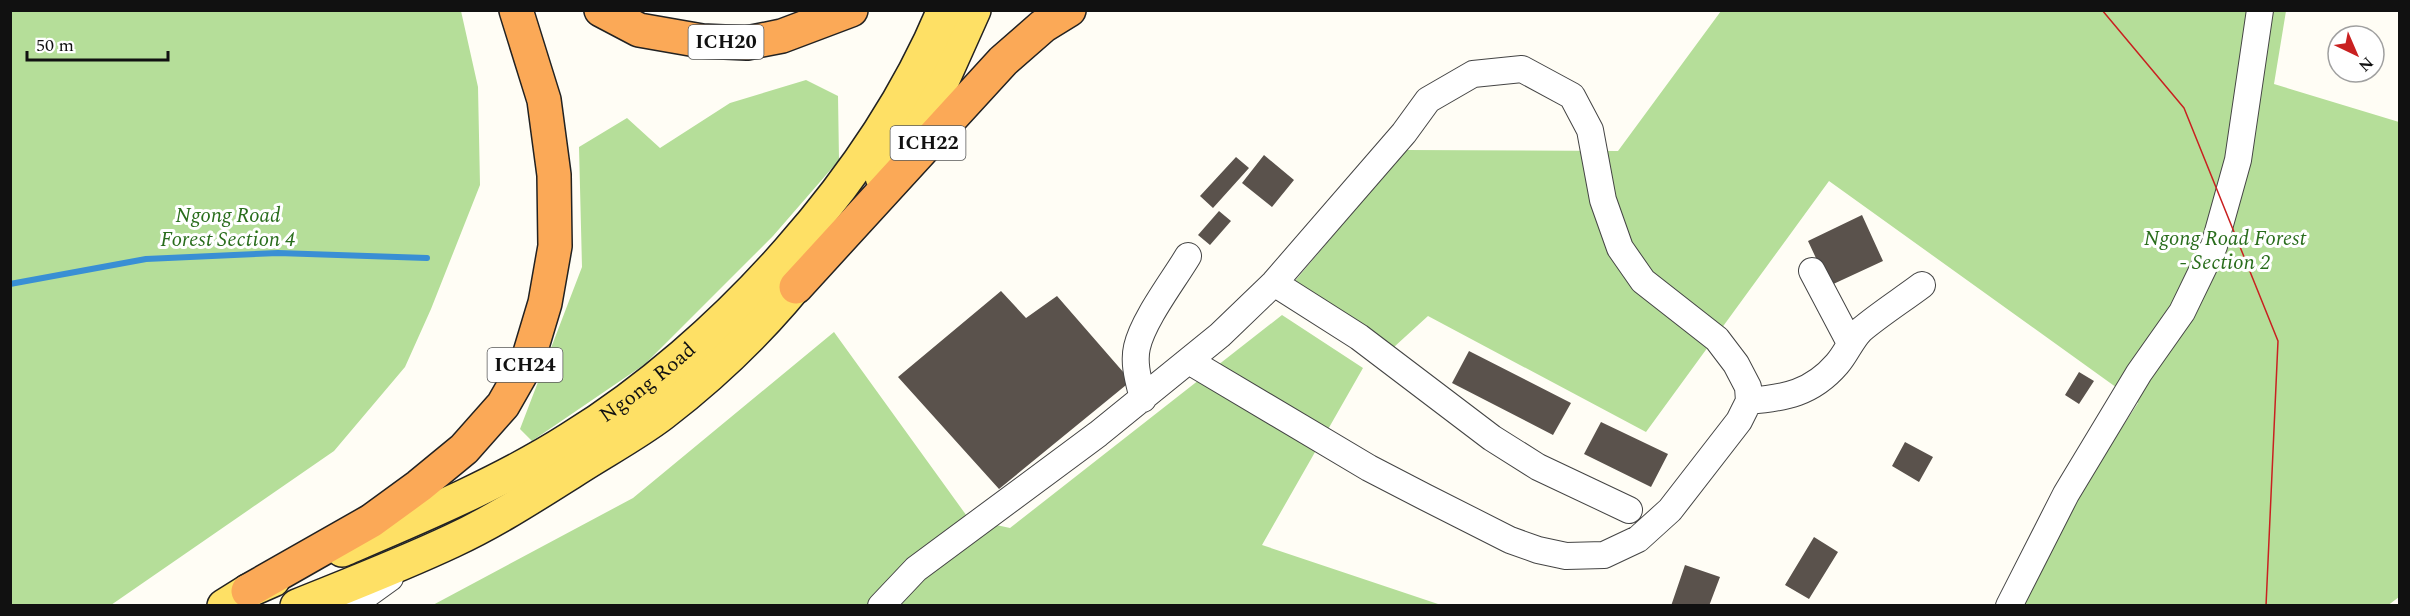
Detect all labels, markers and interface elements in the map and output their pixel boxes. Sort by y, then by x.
scale bar [27,24,168,62]
north arrow [2326,24,2386,84]
road number: ICH20 [688,25,764,59]
text: 50 m [36,32,74,59]
text: N [2353,51,2379,77]
road number: ICH22 [890,126,966,160]
park label: Ngong Road Forest Section 4 [160,200,296,256]
park label: Ngong Road Forest - Section 2 [2144,223,2307,279]
street label: Ngong Road [593,335,704,431]
road number: ICH24 [488,348,562,382]

